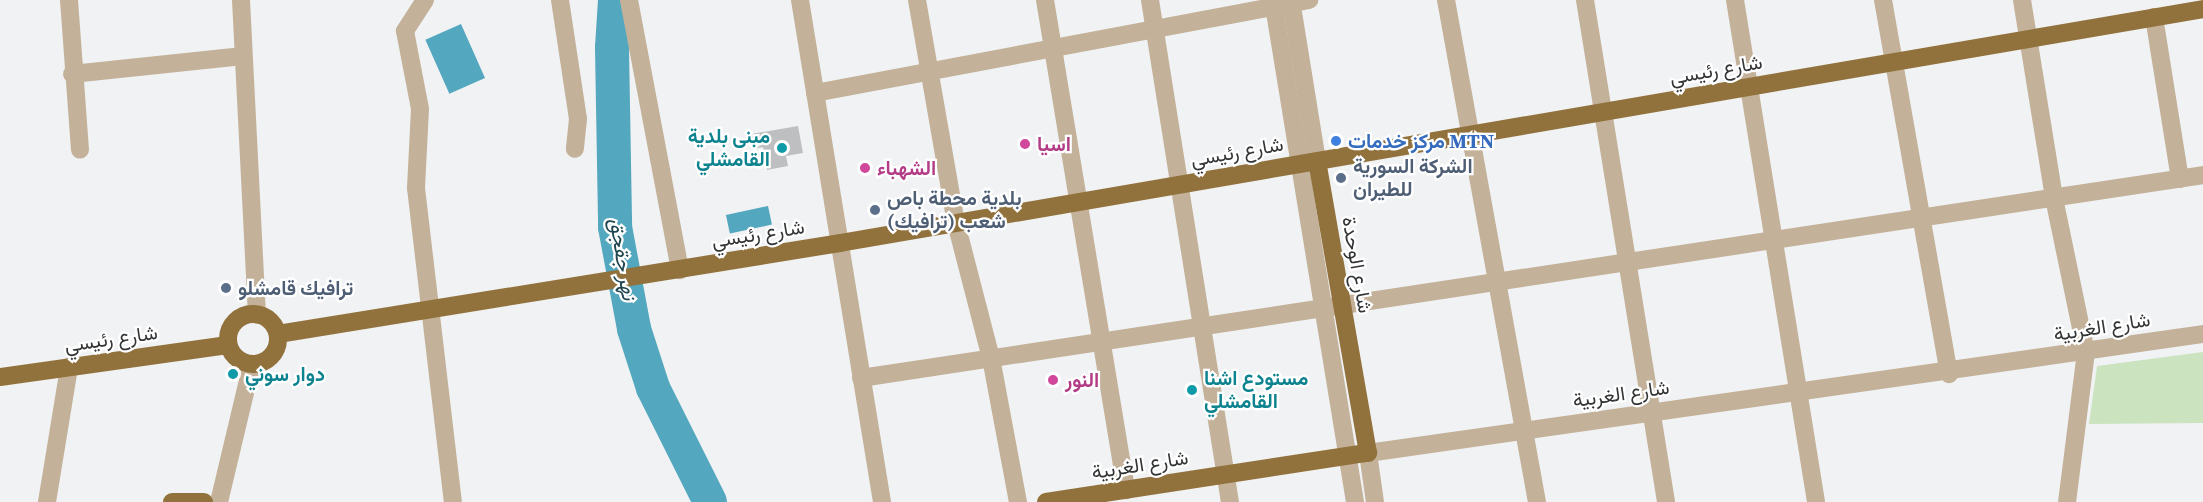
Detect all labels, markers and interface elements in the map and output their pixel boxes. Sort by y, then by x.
street label: شارع رئيسي [1668,50,1764,90]
place label: مبنى بلدية القامشلي [688,124,770,171]
place label: مركز خدمات MTN [1348,129,1494,153]
place label: اسيا [1037,132,1071,156]
street label: شارع رئيسي [1189,132,1285,172]
marker: مركز خدمات MTN [1329,134,1343,148]
marker: اسيا [1018,137,1032,151]
marker: مبنى بلدية القامشلي [775,141,789,155]
place label: الشركة السورية للطيران [1353,154,1473,201]
place label: الشهباء [877,156,936,180]
marker: الشهباء [858,161,872,175]
marker: الشركة السورية للطيران [1334,171,1348,185]
place label: بلدية محطة باص شعب (ترافيك) [887,186,1021,233]
marker: بلدية محطة باص شعب (ترافيك) [868,203,882,217]
street label: شارع رئيسي [710,215,806,253]
street label: شارع الوحدة [1337,215,1377,315]
water label: نهر جقجق [604,216,642,302]
place label: ترافيك قامشلو [238,276,353,300]
marker: ترافيك قامشلو [219,281,233,295]
street label: شارع الغربية [2052,308,2152,346]
street label: شارع رئيسي [63,321,159,357]
place label: دوار سوني [245,362,325,386]
place label: مستودع اشنا القامشلي [1204,366,1308,413]
marker: دوار سوني [226,367,240,381]
place label: النور [1065,368,1099,392]
marker: النور [1046,373,1060,387]
street label: شارع الغربية [1571,375,1671,413]
marker: مستودع اشنا القامشلي [1185,383,1199,397]
street label: شارع الغربية [1090,446,1190,484]

